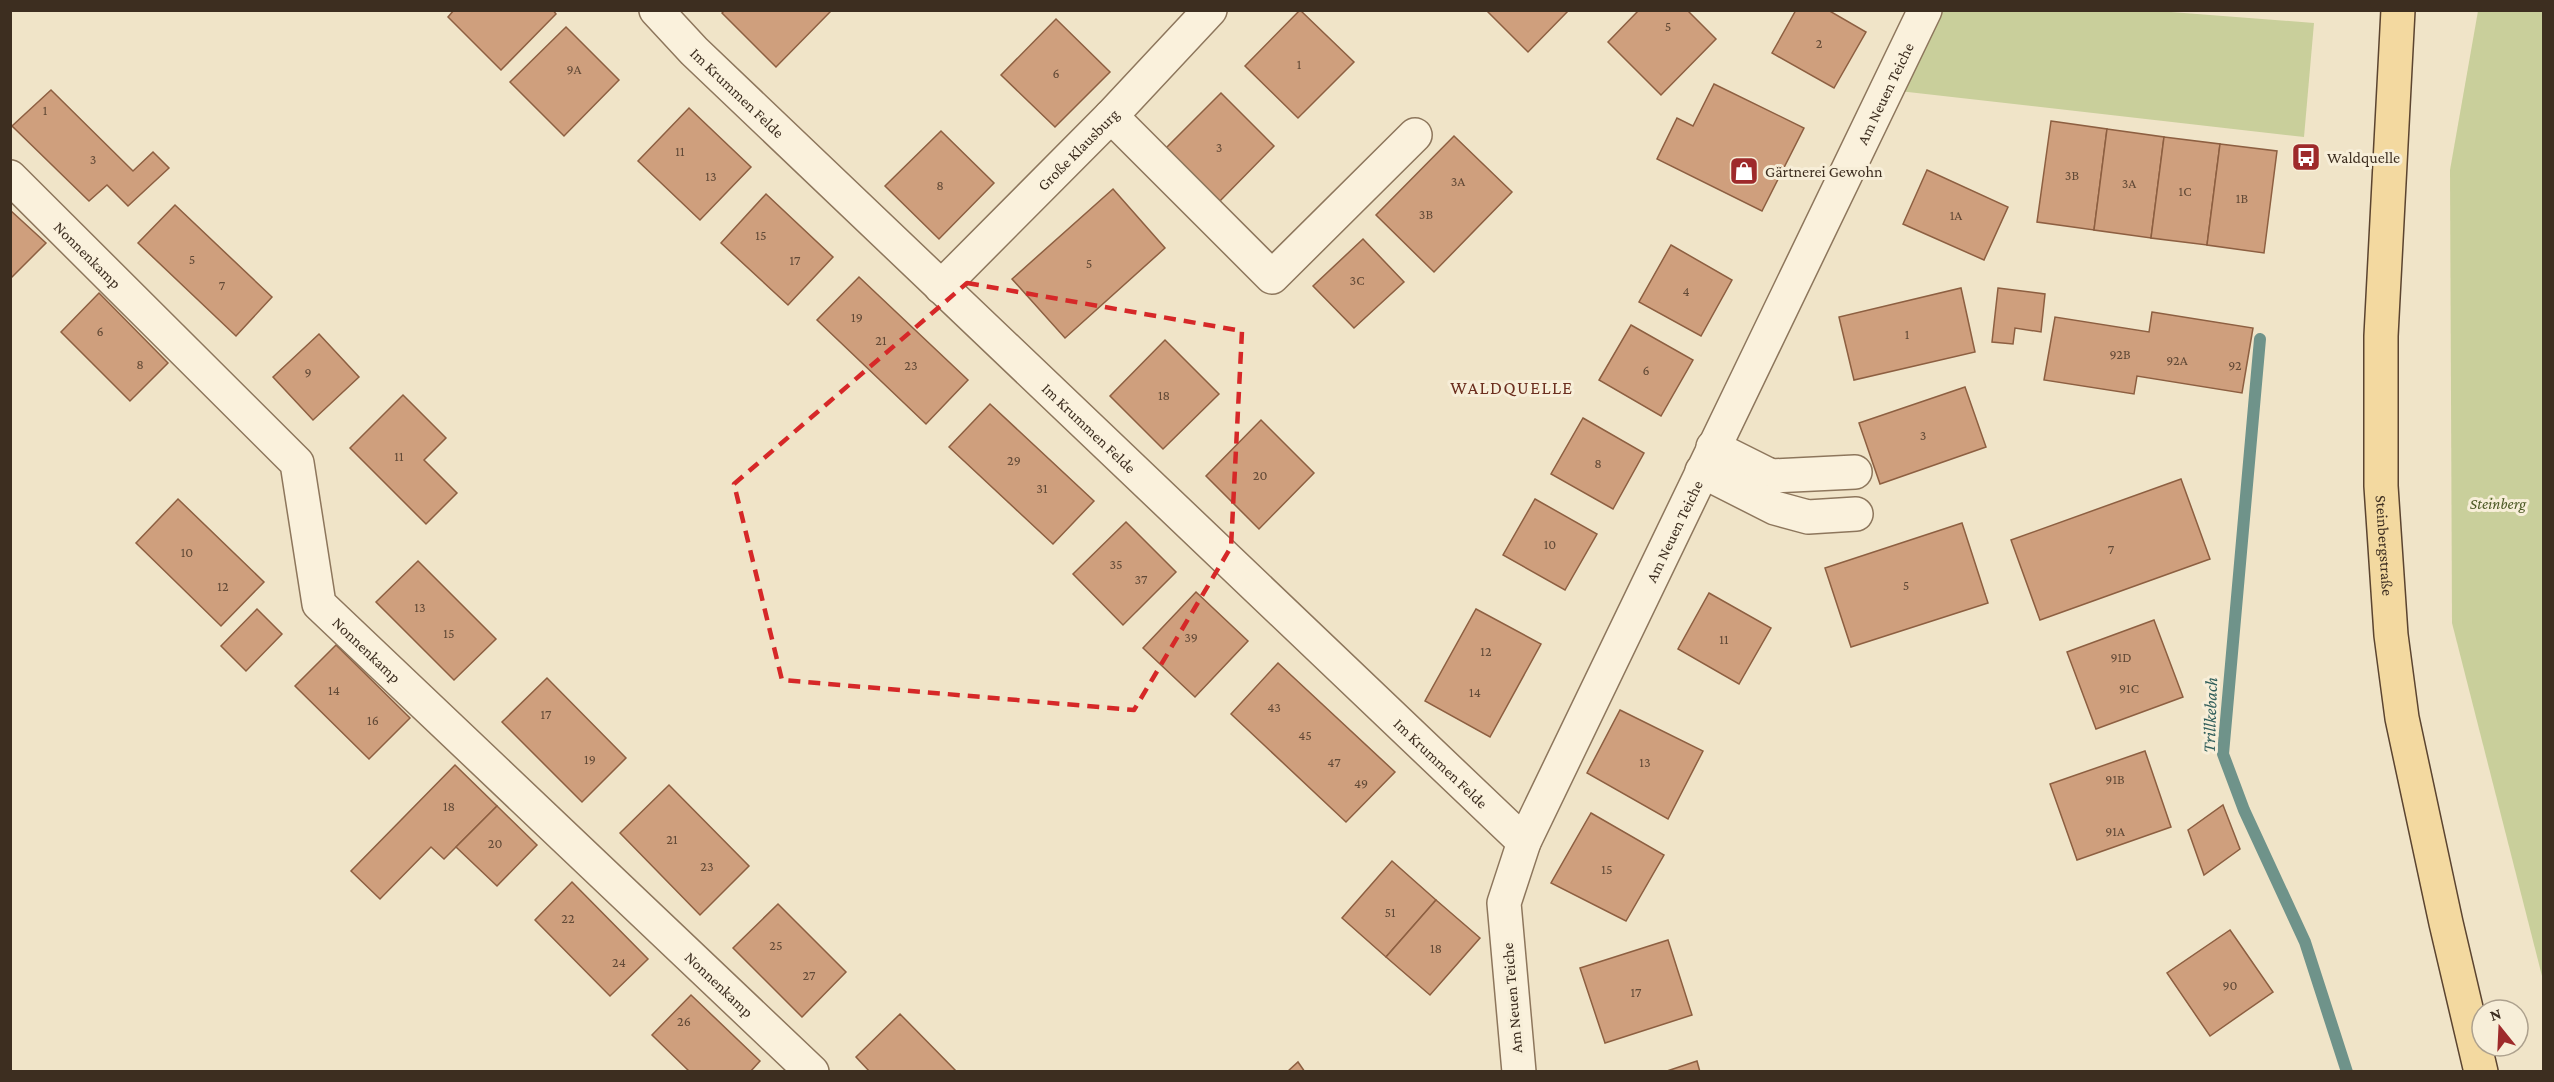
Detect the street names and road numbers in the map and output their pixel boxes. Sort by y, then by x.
street label: Am Neuen Teiche [1853,40,1917,147]
street label: Im Krummen Felde [687,44,788,141]
street label: Große Klausburg [1034,105,1123,194]
street label: Nonnenkamp [51,218,125,292]
street label: Im Krummen Felde [1039,379,1140,476]
street label: Am Neuen Teiche [1642,477,1706,585]
street label: Steinbergstraße [2373,494,2397,596]
street label: Nonnenkamp [329,613,404,686]
street label: Im Krummen Felde [1391,715,1491,811]
street label: Am Neuen Teiche [1499,942,1525,1054]
street label: Nonnenkamp [682,948,757,1021]

